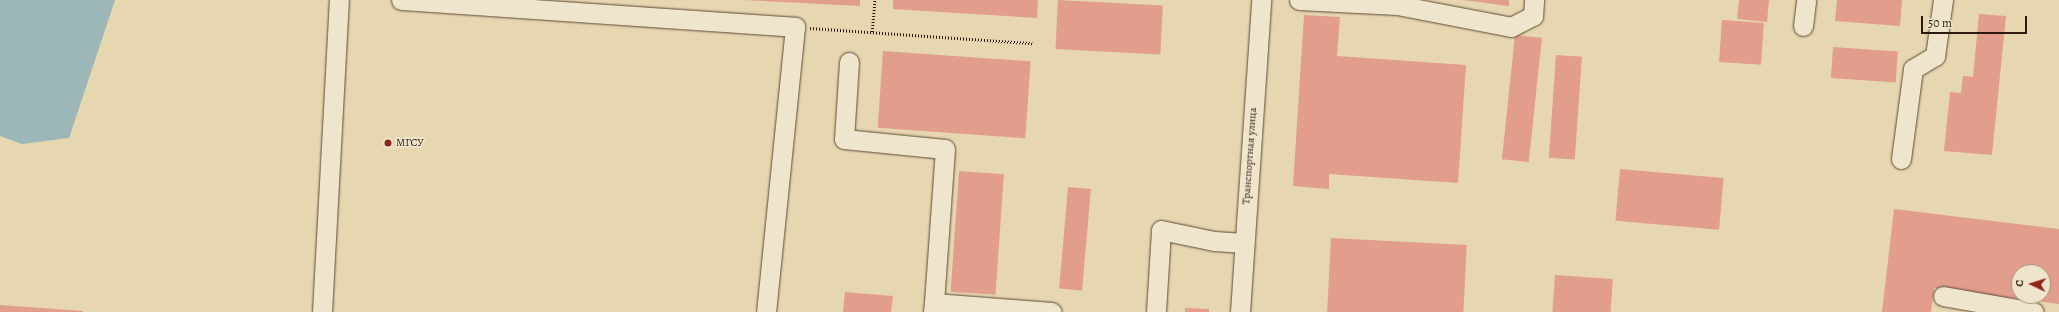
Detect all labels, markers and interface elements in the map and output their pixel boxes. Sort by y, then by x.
scale bar [1923,8,2029,34]
text: 50 m [1928,15,1952,31]
street label: Транспортная улица [1240,107,1260,205]
place label: МГСУ [396,136,424,150]
marker: МГСУ [383,138,393,148]
north arrow [2011,264,2051,304]
text: С [2012,279,2027,287]

